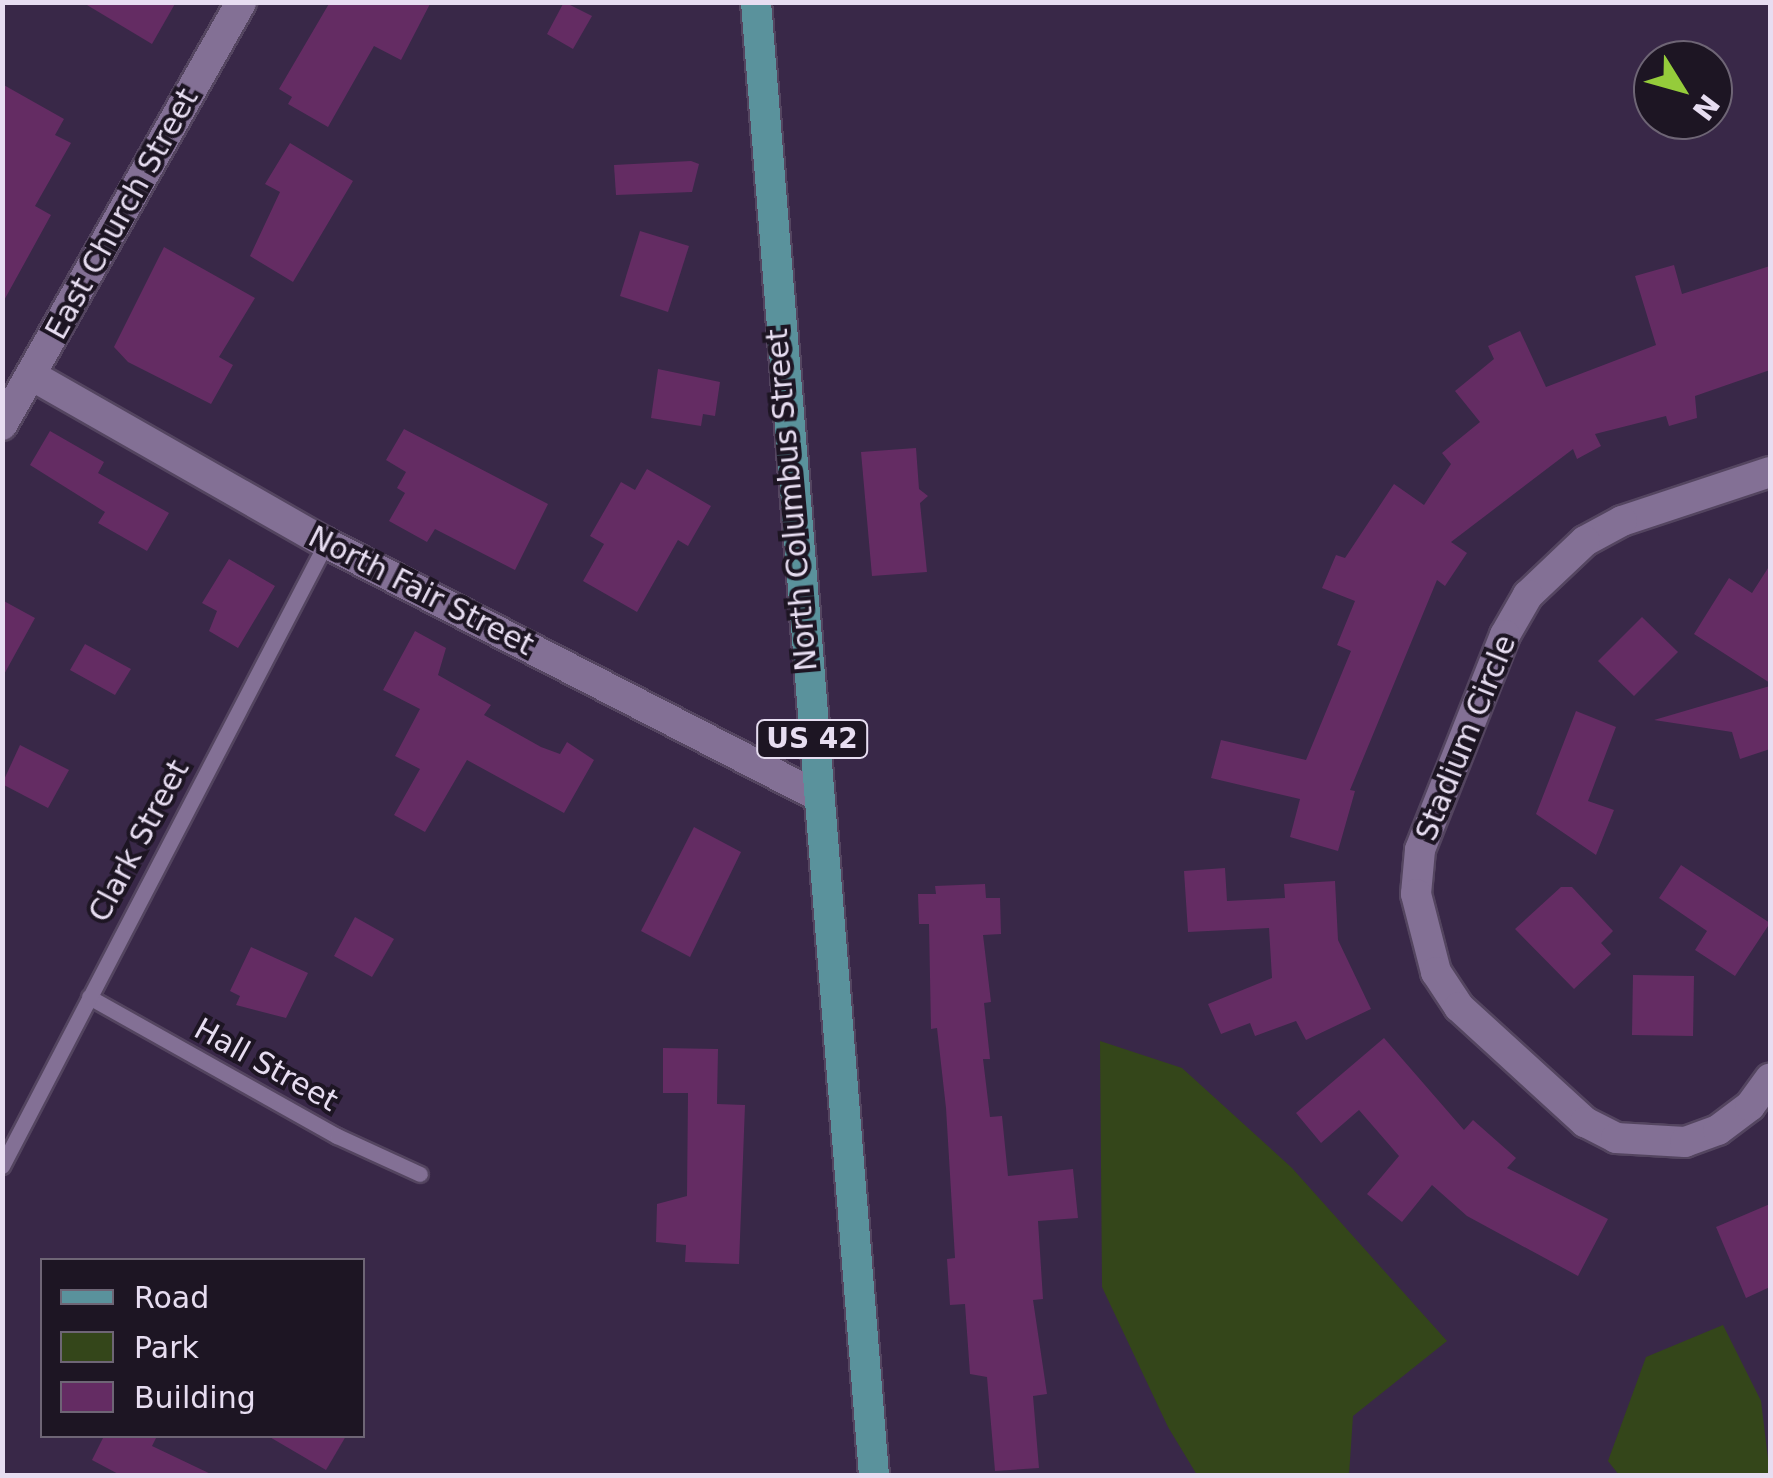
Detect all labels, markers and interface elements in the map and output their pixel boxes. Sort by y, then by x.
north arrow [1633,40,1733,140]
street label: East Church Street [38,82,206,346]
text: N [1686,88,1726,126]
street label: North Columbus Street [759,327,825,673]
street label: North Fair Street [302,519,540,663]
street label: Stadium Circle [1408,630,1524,846]
road number: US 42 [754,716,870,762]
street label: Clark Street [81,754,197,928]
street label: Hall Street [188,1011,344,1119]
legend [40,1258,365,1438]
text: Road [134,1280,209,1315]
text: Park [134,1330,199,1365]
text: Building [134,1380,256,1415]

